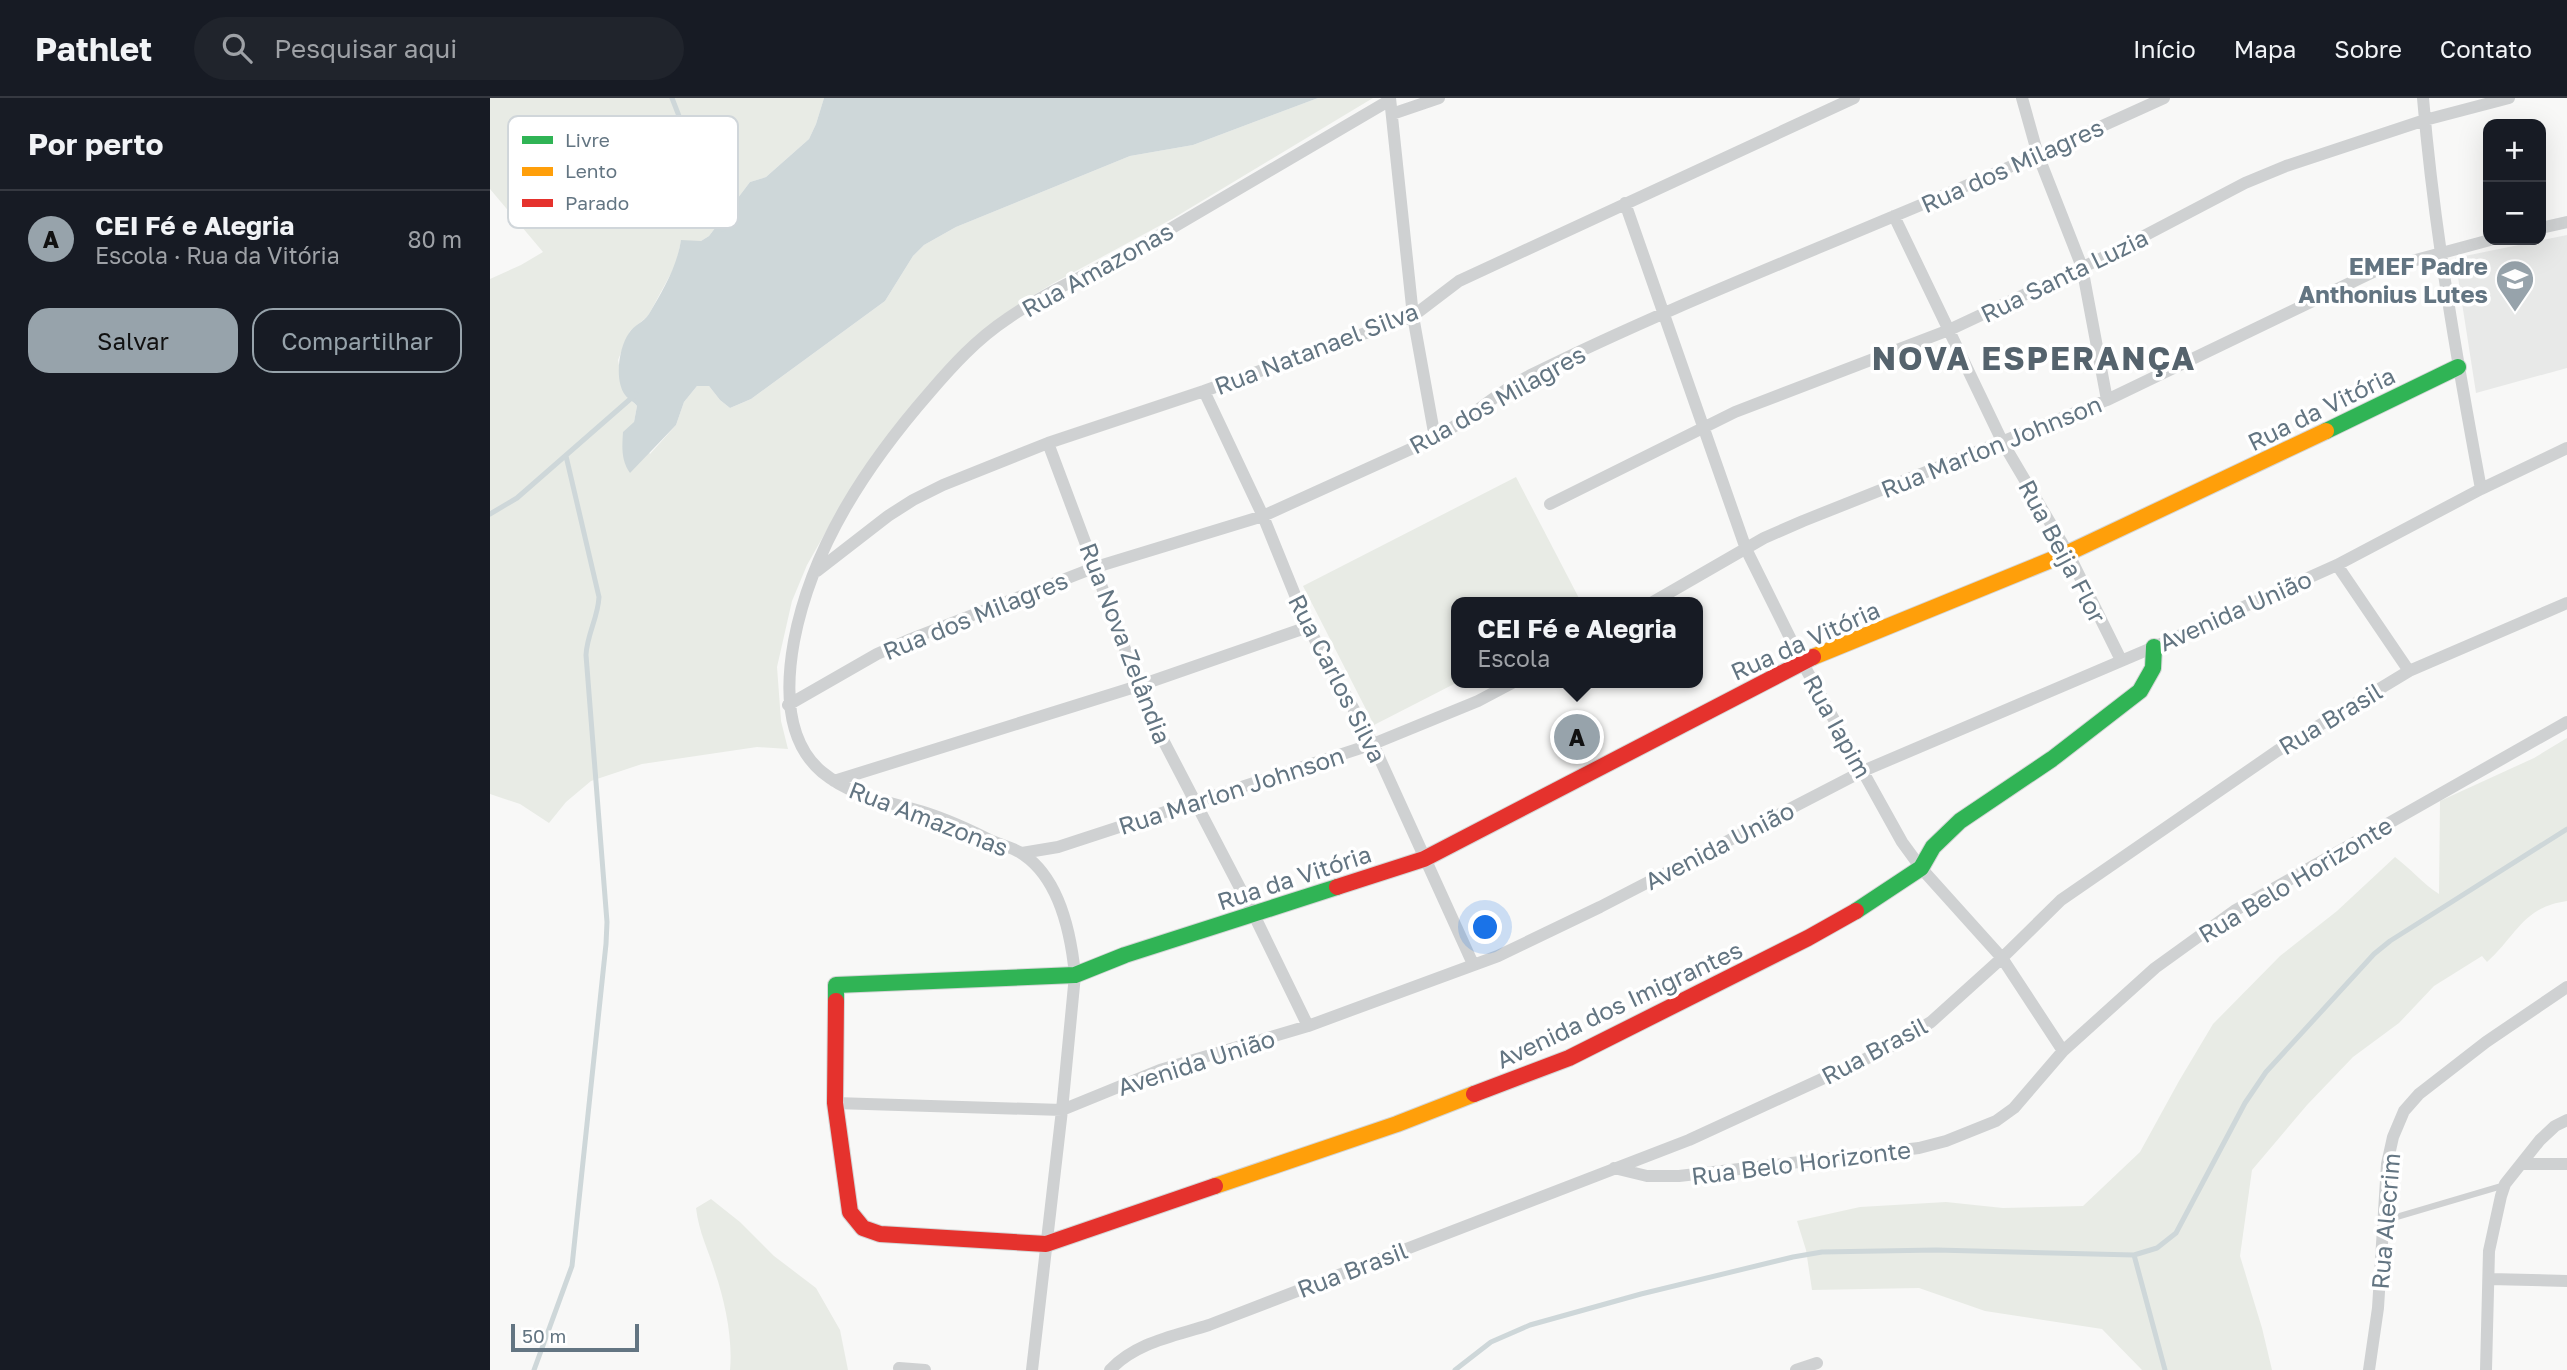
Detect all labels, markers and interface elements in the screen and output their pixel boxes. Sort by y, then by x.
search box [194,17,684,80]
text: Pathlet [35,29,152,68]
icon: search [218,29,256,67]
text: Pesquisar aqui [274,33,457,64]
text: Início [2133,34,2196,63]
text: Mapa [2234,34,2296,63]
text: Sobre [2334,34,2402,63]
text: Contato [2440,34,2532,63]
street label: Rua dos Milagres [1916,112,2108,218]
legend [508,116,738,228]
map controls [2483,119,2546,245]
button: + [2483,119,2546,182]
text: Por perto [28,126,163,162]
text: Livre [565,128,610,151]
text: Lento [565,159,617,182]
button: − [2483,182,2546,245]
text: Parado [565,191,629,214]
text: CEI Fé e Alegria [95,210,294,241]
street label: Rua Amazonas [1016,215,1178,323]
street label: Rua Santa Luzia [1976,222,2152,328]
text: A [43,225,59,253]
text: 80 m [408,225,462,253]
text: Escola · Rua da Vitória [95,241,340,269]
place label: EMEF Padre Anthonius Lutes [2298,251,2488,308]
school or university icon: EMEF Padre Anthonius Lutes [2494,258,2536,313]
street label: Rua Natanael Silva [1210,296,1422,400]
button: Salvar [28,308,238,373]
button: Compartilhar [252,308,462,373]
street label: Rua dos Milagres [1404,339,1590,459]
district label: NOVA ESPERANÇA [1872,339,2196,377]
street label: Rua da Vitória [2243,360,2399,456]
street label: Rua Marlon Johnson [1877,389,2105,503]
street label: Rua Beija Flor [2013,475,2113,627]
street label: Rua Nova Zelândia [1074,538,1178,748]
street label: Avenida União [2154,563,2316,657]
street label: Rua dos Milagres [878,565,1072,665]
street label: Rua Carlos Silva [1283,589,1393,767]
street label: Rua da Vitória [1726,594,1884,686]
popup [1451,597,1703,688]
text: CEI Fé e Alegria [1477,613,1677,644]
text: Escola [1477,644,1550,672]
street label: Rua Iapim [1798,669,1878,783]
street label: Rua Brasil [2273,676,2387,760]
pin: A [1554,711,1600,763]
street label: Rua Marlon Johnson [1115,740,1347,840]
street label: Rua Amazonas [845,774,1013,862]
street label: Avenida União [1639,795,1799,895]
street label: Rua Belo Horizonte [2193,810,2397,948]
street label: Rua da Vitória [1213,838,1375,916]
your location [1468,910,1502,944]
street label: Avenida dos Imigrantes [1491,934,1747,1074]
street label: Rua Brasil [1816,1010,1932,1090]
street label: Avenida União [1114,1023,1278,1101]
street label: Rua Belo Horizonte [1690,1134,1912,1190]
street label: Rua Alecrim [2365,1151,2405,1291]
street label: Rua Brasil [1293,1235,1411,1303]
scale bar [511,1321,639,1353]
text: 50 m [522,1324,566,1347]

